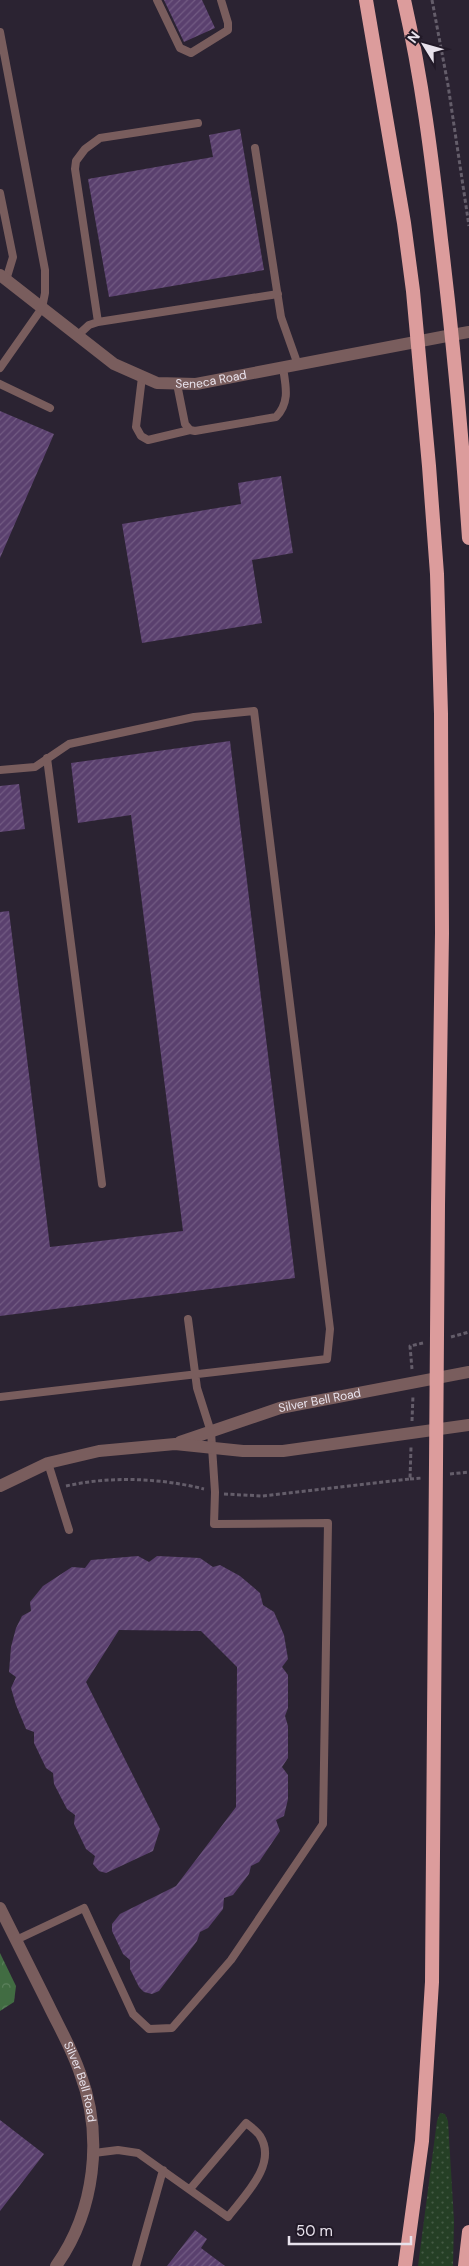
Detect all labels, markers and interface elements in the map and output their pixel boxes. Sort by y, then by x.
north arrow [399,20,449,70]
text: N [403,28,424,47]
street label: Seneca Road [175,366,248,392]
street label: Silver Bell Road [277,1385,362,1416]
street label: Silver Bell Road [60,2039,100,2123]
scale bar [289,2214,412,2246]
text: 50 m [296,2221,333,2241]

